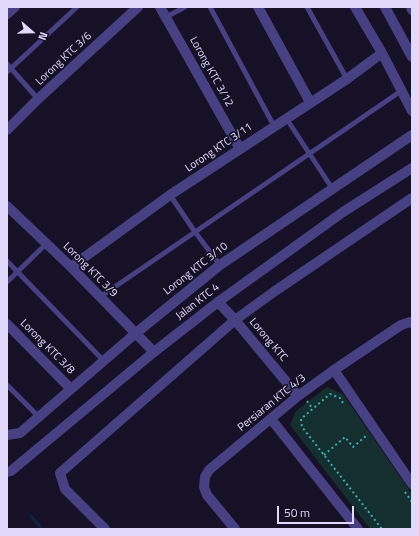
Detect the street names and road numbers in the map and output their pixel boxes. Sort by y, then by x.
street label: Lorong KTC 3/6 [33,30,95,88]
street label: Lorong KTC 3/12 [186,35,236,109]
street label: Lorong KTC 3/11 [183,121,255,175]
street label: Lorong KTC 3/9 [60,240,120,300]
street label: Lorong KTC 3/10 [161,240,231,298]
street label: Jalan KTC 4 [174,281,222,323]
street label: Lorong KTC [246,316,290,364]
street label: Lorong KTC 3/8 [17,317,77,377]
street label: Persiaran KTC 4/3 [235,372,309,434]

